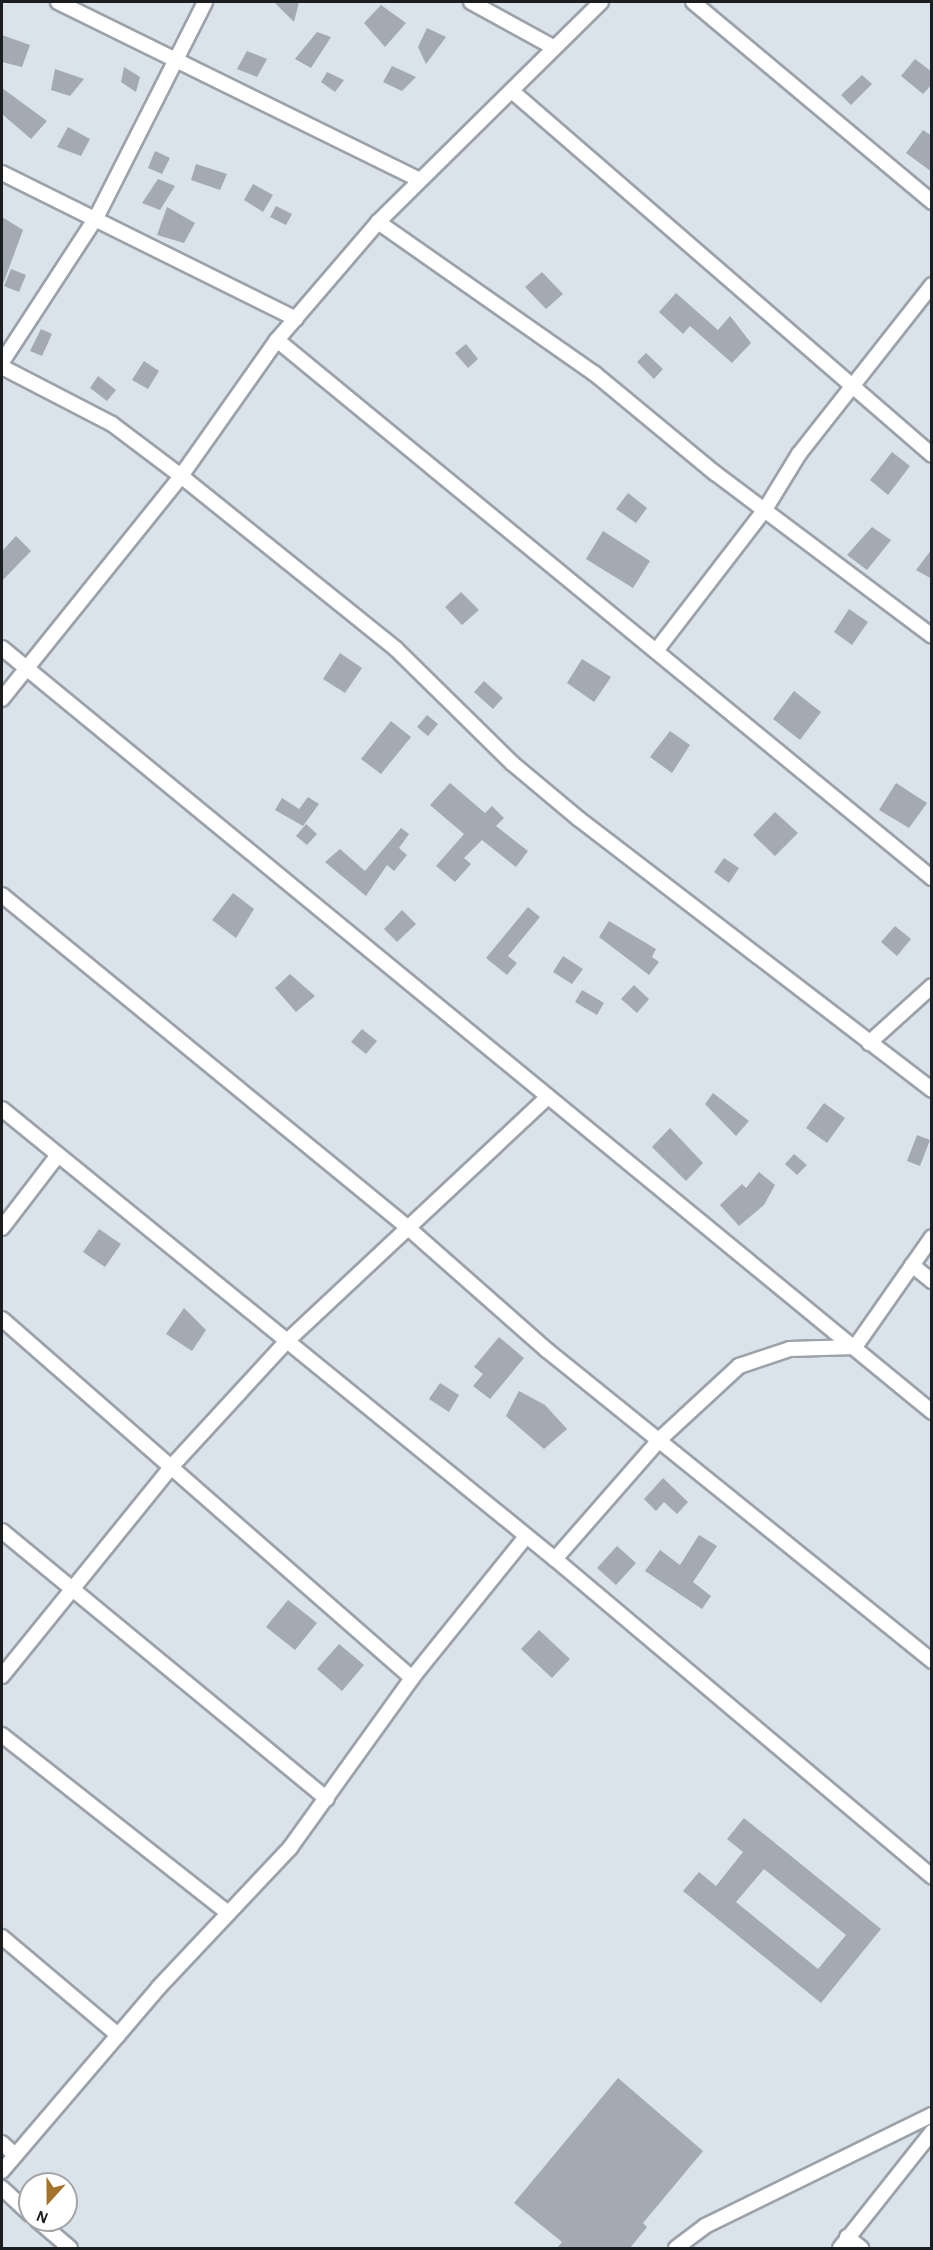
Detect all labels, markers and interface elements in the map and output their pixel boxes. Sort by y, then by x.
north arrow [18,2172,78,2232]
text: N [34,2207,50,2226]

